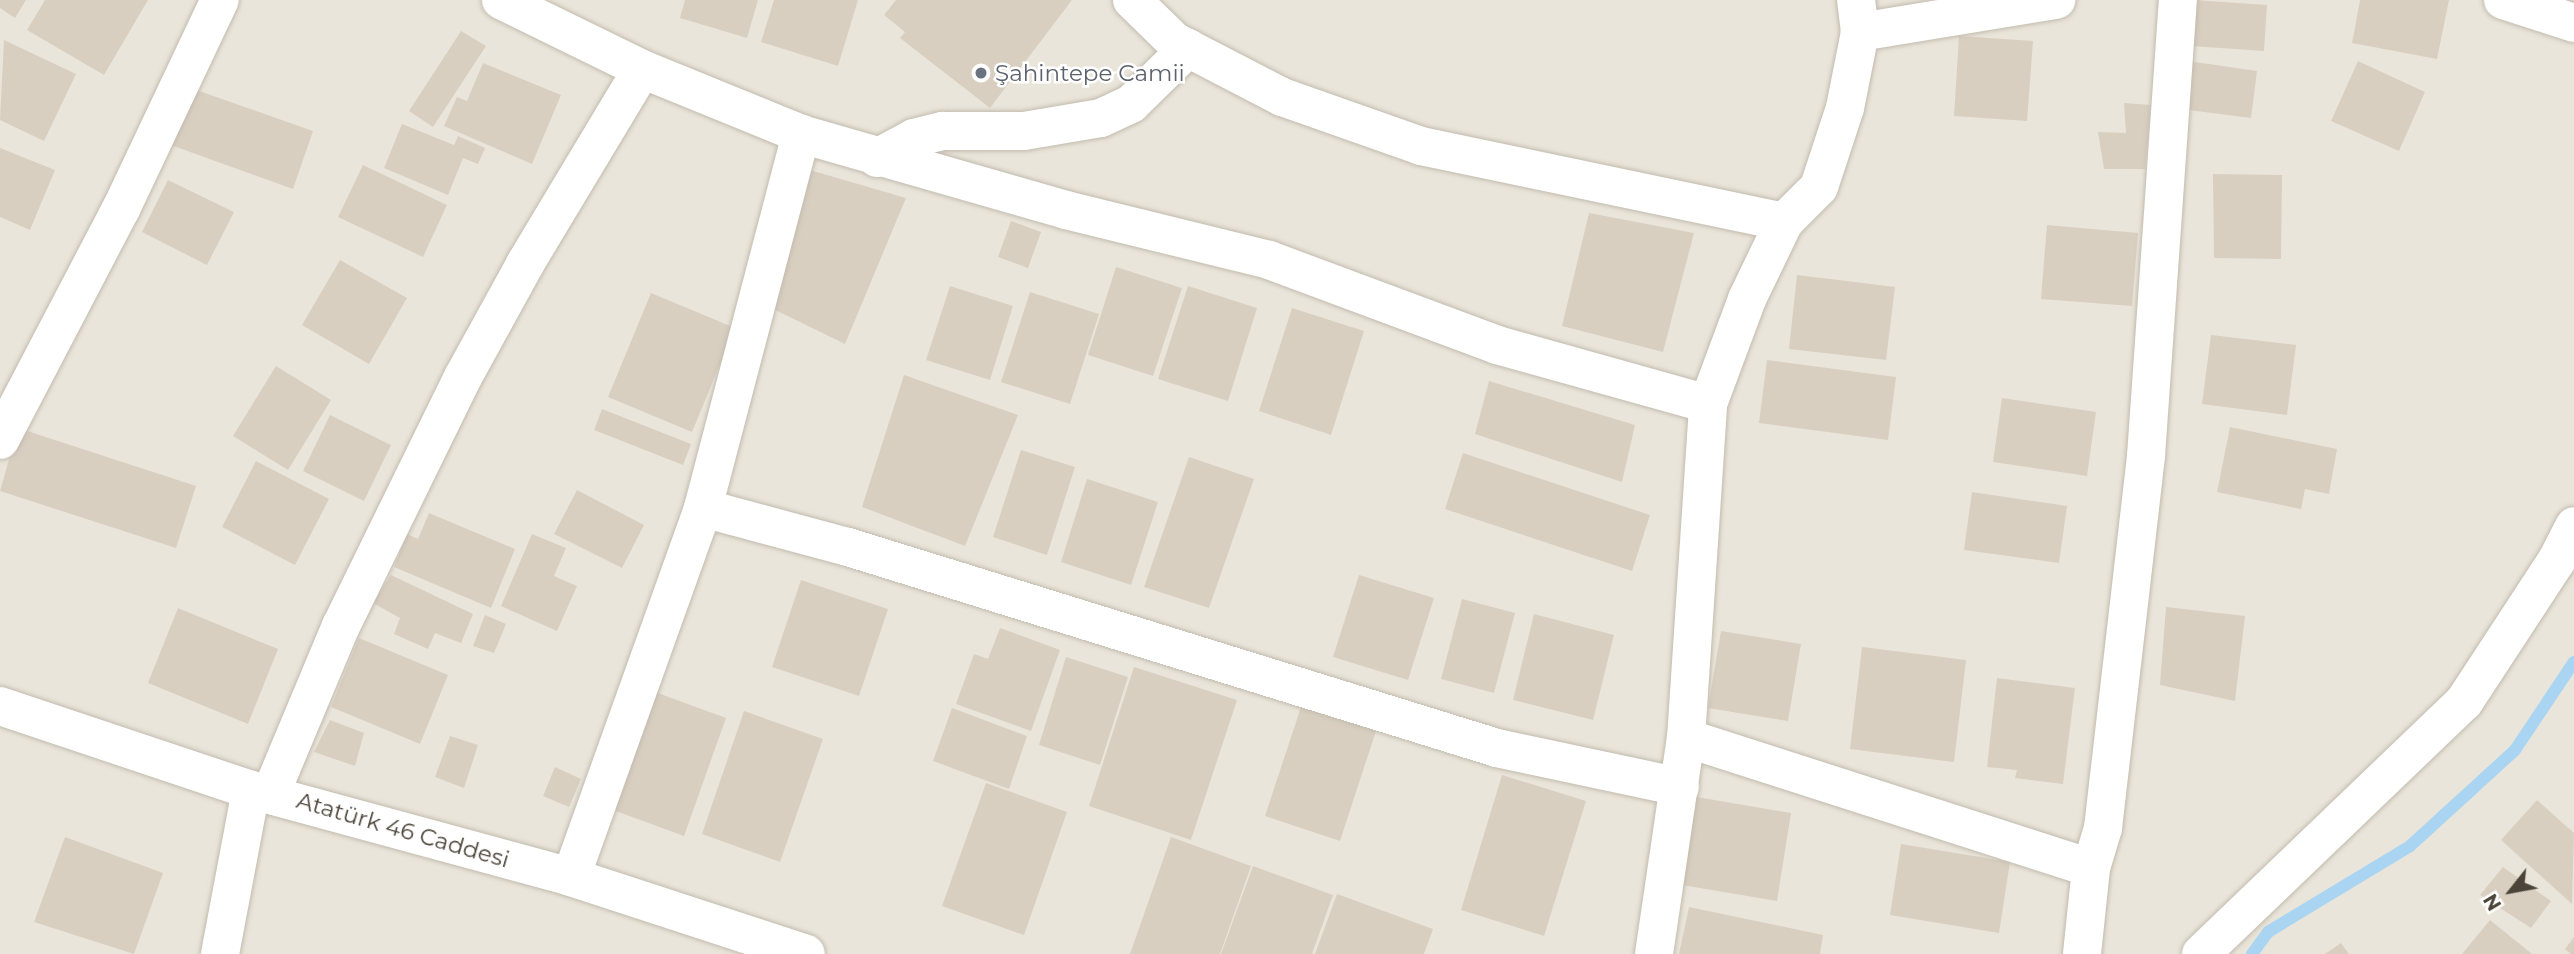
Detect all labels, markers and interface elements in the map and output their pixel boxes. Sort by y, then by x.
place label: Şahintepe Camii [995,59,1185,87]
marker: Şahintepe Camii [973,65,989,81]
street label: Atatürk 46 Caddesi [294,786,512,874]
north arrow [2476,856,2546,926]
text: N [2479,890,2506,915]

